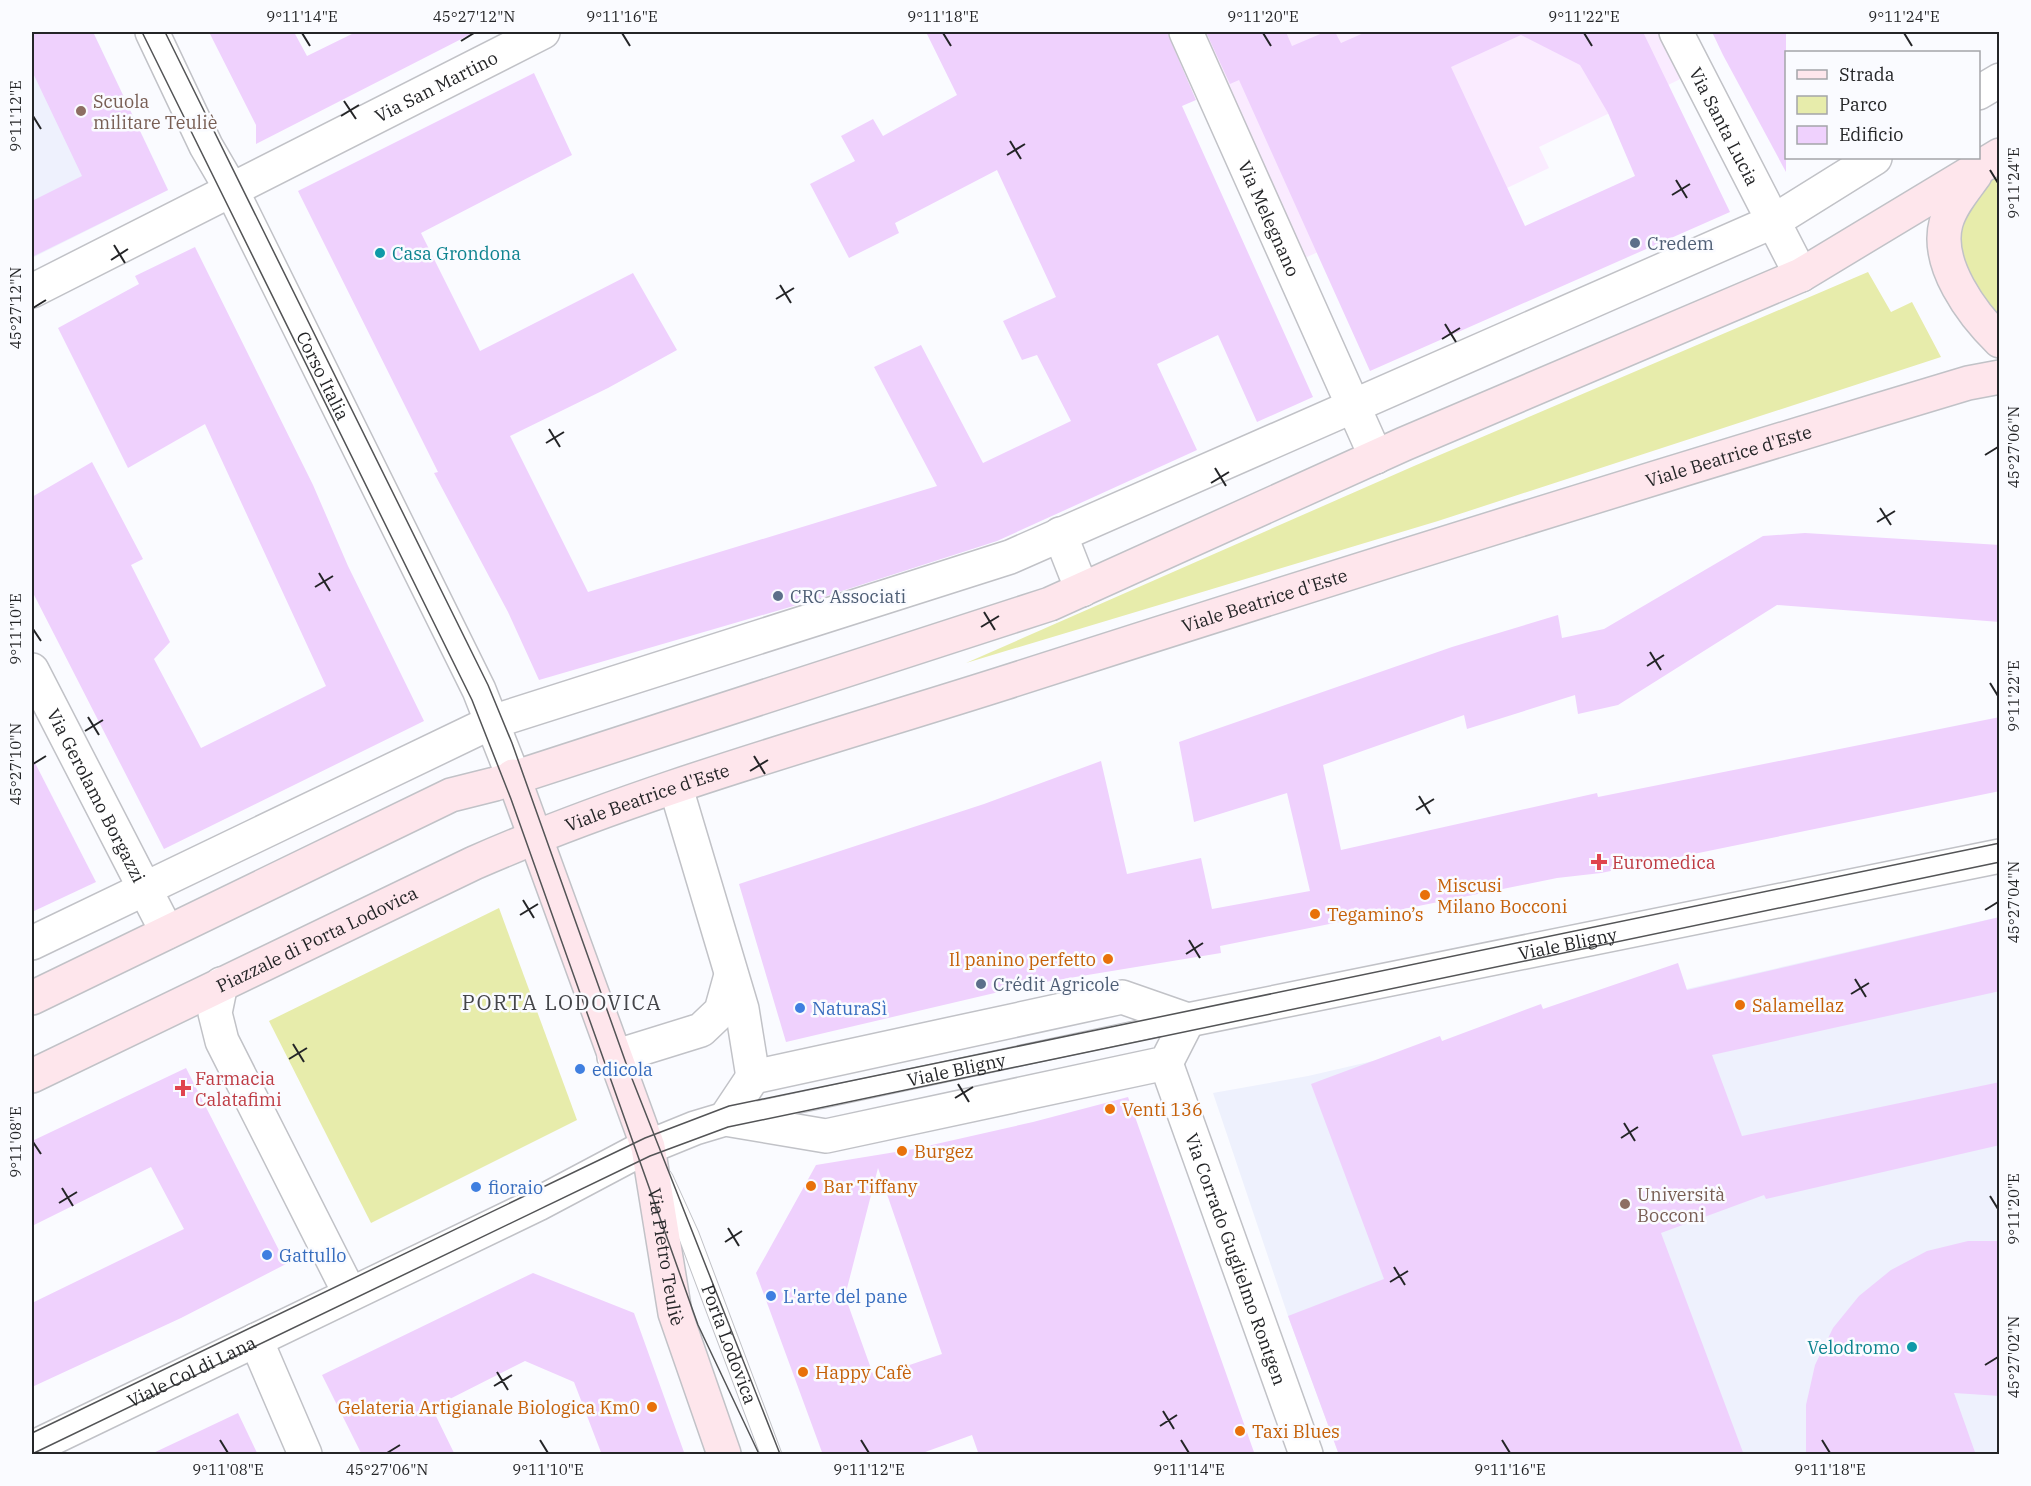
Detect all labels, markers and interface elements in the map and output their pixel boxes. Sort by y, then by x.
text: 9°11'14"E [266,7,338,26]
text: 45°27'12"N [433,7,515,26]
text: 9°11'16"E [586,7,658,26]
text: 9°11'18"E [907,7,979,26]
text: 9°11'20"E [1227,7,1299,26]
text: 9°11'22"E [1548,7,1620,26]
text: 9°11'24"E [1868,7,1940,26]
street label: Via San Martino [371,45,501,127]
legend [1785,51,1980,159]
street label: Via Santa Lucia [1685,63,1765,190]
text: Strada [1839,63,1895,86]
text: 9°11'12"E [6,80,25,152]
place label: Scuola militare Teuliè [93,90,217,134]
text: Parco [1839,93,1887,116]
marker: Scuola militare Teuliè [74,104,88,118]
text: Edificio [1839,123,1903,146]
text: 9°11'24"E [2004,147,2023,219]
street label: Via Melegnano [1233,157,1305,280]
place label: Credem [1647,232,1714,255]
marker: Credem [1628,236,1642,250]
place label: Casa Grondona [392,242,521,265]
marker: Casa Grondona [373,246,387,260]
text: 45°27'12"N [6,267,25,349]
street label: Corso Italia [292,327,355,424]
text: 45°27'06"N [2004,406,2023,488]
street label: Viale Beatrice d'Este [1643,419,1814,492]
street label: Viale Beatrice d'Este [1179,563,1350,637]
place label: CRC Associati [790,585,907,608]
marker: CRC Associati [771,589,785,603]
text: 9°11'10"E [6,593,25,665]
text: 9°11'22"E [2004,660,2023,732]
street label: Via Gerolamo Borgazzi [42,704,151,886]
text: 45°27'10"N [6,723,25,805]
street label: Viale Beatrice d'Este [562,758,732,836]
place label: Euromedica [1612,851,1716,874]
marker: Euromedica [1590,853,1608,871]
text: 45°27'04"N [2004,861,2023,943]
place label: Miscusi Milano Bocconi [1437,874,1568,918]
street label: Piazzale di Porta Lodovica [212,880,421,997]
marker: Miscusi Milano Bocconi [1418,888,1432,902]
place label: Tegamino’s [1327,903,1424,926]
marker: Tegamino’s [1308,907,1322,921]
street label: Viale Bligny [1516,922,1619,965]
place label: Il panino perfetto [949,948,1096,971]
marker: Il panino perfetto [1101,952,1115,966]
place label: Crédit Agricole [993,973,1119,996]
marker: Crédit Agricole [974,977,988,991]
district label: PORTA LODOVICA [462,988,662,1016]
place label: Salamellaz [1752,994,1844,1017]
place label: NaturaSì [812,997,887,1020]
marker: Salamellaz [1733,998,1747,1012]
marker: NaturaSì [793,1001,807,1015]
street label: Viale Bligny [905,1048,1008,1091]
place label: edicola [592,1058,653,1081]
marker: edicola [573,1062,587,1076]
place label: Farmacia Calatafimi [195,1067,282,1111]
marker: Farmacia Calatafimi [176,1081,190,1095]
place label: Venti 136 [1122,1098,1203,1121]
marker: Venti 136 [1103,1102,1117,1116]
text: 9°11'08"E [6,1106,25,1178]
street label: Via Corrado Guglielmo Rontgen [1180,1130,1292,1388]
place label: Burgez [914,1140,973,1163]
marker: Burgez [895,1144,909,1158]
text: 9°11'20"E [2004,1173,2023,1245]
place label: Bar Tiffany [823,1175,918,1198]
place label: fioraio [488,1176,543,1199]
marker: Bar Tiffany [804,1179,818,1193]
marker: fioraio [469,1180,483,1194]
place label: Università Bocconi [1637,1183,1725,1227]
street label: Via Pietro Teuliè [643,1186,690,1329]
marker: Università Bocconi [1618,1197,1632,1211]
place label: Gattullo [279,1244,346,1267]
marker: Gattullo [260,1248,274,1262]
street label: Porta Lodovica [697,1281,763,1407]
place label: L'arte del pane [783,1285,907,1308]
marker: L'arte del pane [764,1289,778,1303]
text: 45°27'02"N [2004,1316,2023,1398]
street label: Viale Col di Lana [123,1330,260,1412]
place label: Velodromo [1807,1336,1900,1359]
marker: Velodromo [1905,1340,1919,1354]
place label: Happy Cafè [815,1361,912,1384]
marker: Happy Cafè [796,1365,810,1379]
place label: Gelateria Artigianale Biologica Km0 [338,1396,640,1419]
marker: Gelateria Artigianale Biologica Km0 [645,1400,659,1414]
place label: Taxi Blues [1252,1420,1340,1443]
marker: Taxi Blues [1233,1424,1247,1438]
text: 9°11'08"E [192,1460,264,1479]
text: 45°27'06"N [346,1460,428,1479]
text: 9°11'10"E [512,1460,584,1479]
text: 9°11'12"E [833,1460,905,1479]
text: 9°11'14"E [1153,1460,1225,1479]
text: 9°11'16"E [1474,1460,1546,1479]
text: 9°11'18"E [1794,1460,1866,1479]

